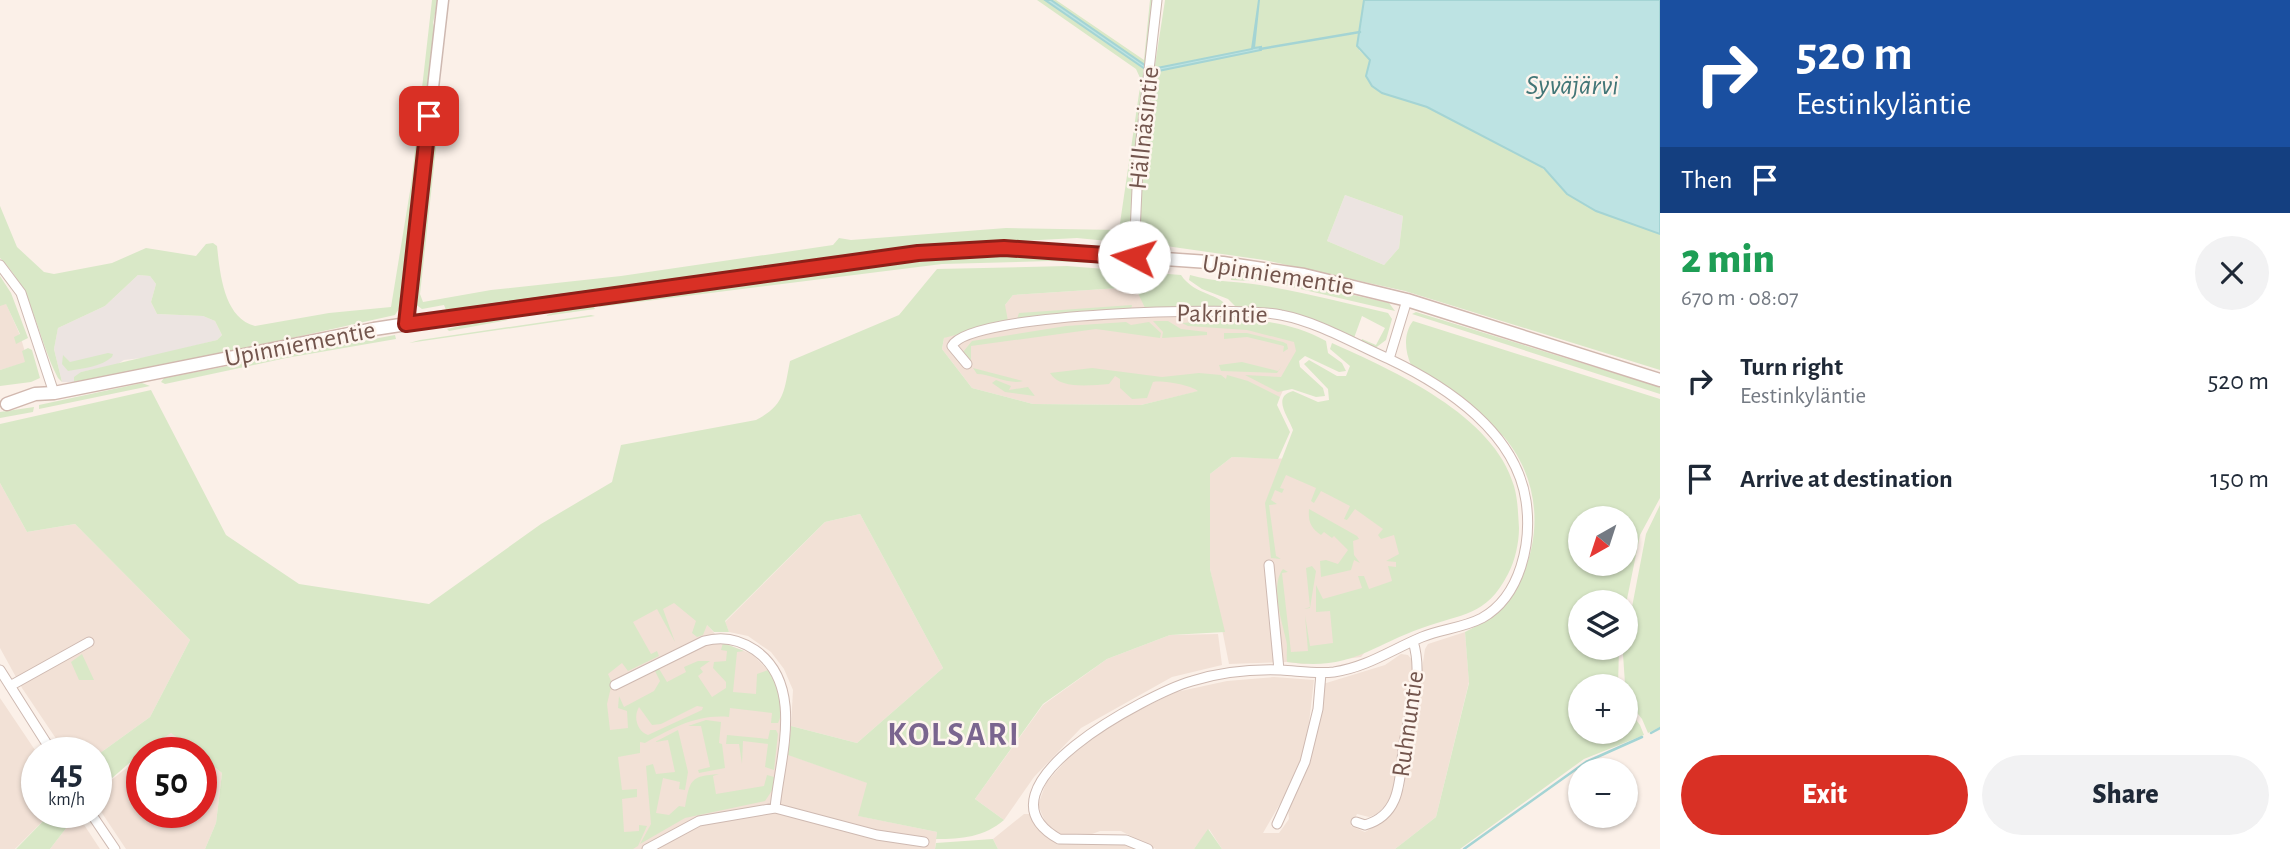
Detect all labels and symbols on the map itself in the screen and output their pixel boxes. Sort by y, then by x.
street label: Hällnäsintie [1125,65,1163,191]
water label: Syväjärvi [1526,72,1618,100]
pin [399,86,459,146]
position arrow [1097,220,1171,294]
street label: Upinniementie [1200,250,1356,300]
street label: Pakrintie [1176,300,1268,328]
street label: Upinniementie [222,317,378,371]
north arrow [1568,506,1638,576]
street label: Ruhnuntie [1388,669,1428,779]
district label: KOLSARI [887,719,1021,752]
speed limit sign: 50 [126,737,217,828]

